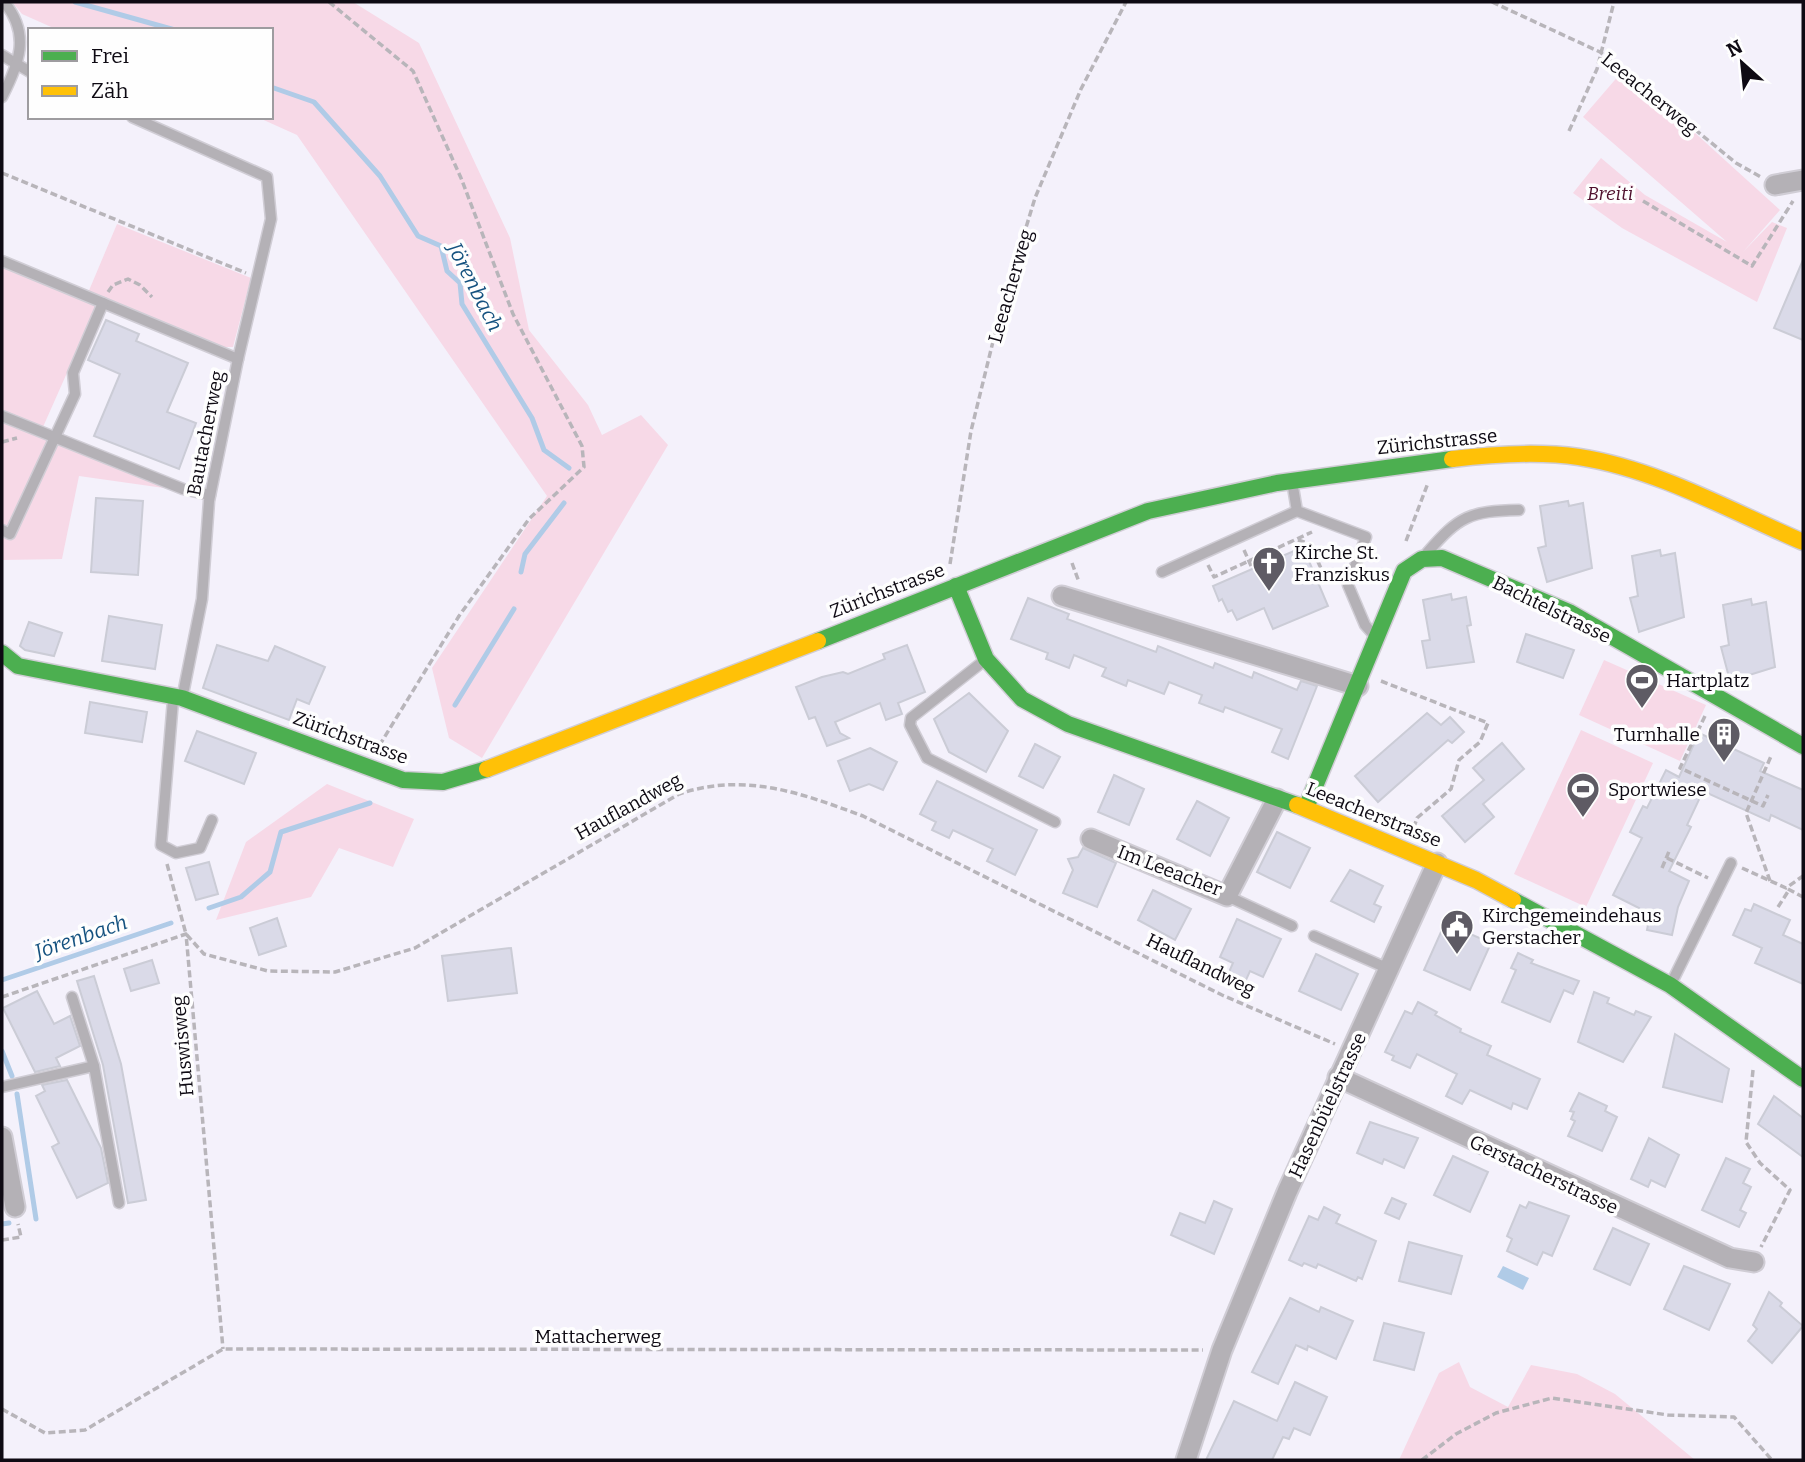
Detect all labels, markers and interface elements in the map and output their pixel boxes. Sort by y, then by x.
legend [28,28,273,119]
north arrow [1707,28,1777,98]
text: N [1723,35,1747,62]
text: Frei [91,43,129,69]
street label: Leeacherweg [1597,48,1703,140]
text: Zäh [91,78,129,104]
park label: Breiti [1587,182,1633,205]
street label: Leeacherweg [983,226,1038,346]
water label: Jörenbach [441,236,508,336]
street label: Bautacherweg [182,368,229,498]
street label: Zürichstrasse [1376,424,1498,459]
place label: Kirche St. Franziskus [1294,541,1390,586]
church icon: Kirche St. Franziskus [1250,544,1288,593]
street label: Zürichstrasse [827,558,948,623]
street label: Bachtelstrasse [1489,571,1615,648]
sports icon: Hartplatz [1623,661,1661,710]
place label: Hartplatz [1666,669,1749,692]
street label: Zürichstrasse [290,706,412,769]
building icon: Turnhalle [1705,715,1743,764]
place label: Turnhalle [1614,723,1700,746]
street label: Hauflandweg [571,768,686,845]
sports icon: Sportwiese [1564,770,1602,819]
street label: Leeacherstrasse [1303,777,1445,852]
place label: Sportwiese [1608,778,1707,801]
street label: Im Leeacher [1114,840,1226,901]
place label: Kirchgemeindehaus Gerstacher [1482,904,1662,949]
public building icon: Kirchgemeindehaus Gerstacher [1438,907,1476,956]
water label: Jörenbach [29,909,131,966]
street label: Hauflandweg [1143,928,1259,1001]
street label: Huswisweg [167,994,198,1097]
street label: Hasenbüelstrasse [1284,1029,1371,1182]
street label: Gerstacherstrasse [1466,1130,1622,1219]
street label: Mattacherweg [535,1325,662,1348]

